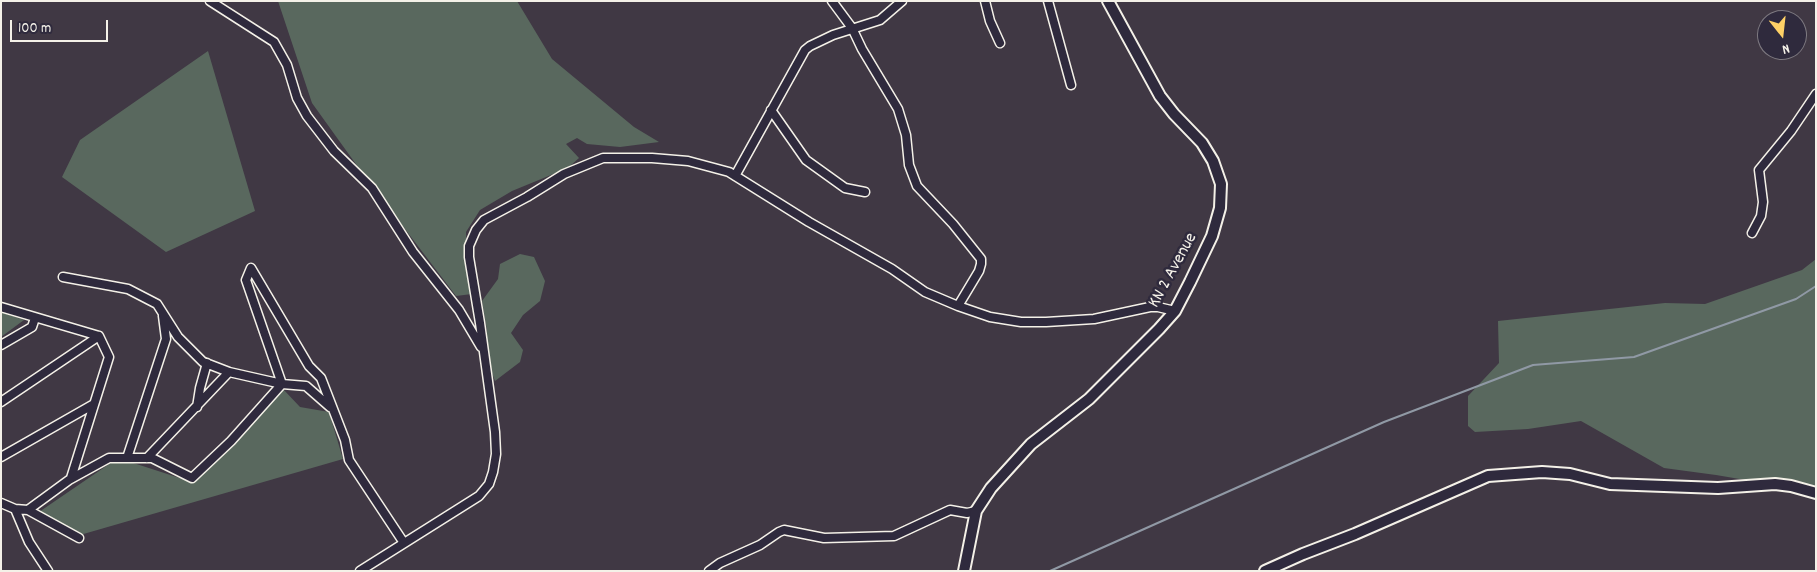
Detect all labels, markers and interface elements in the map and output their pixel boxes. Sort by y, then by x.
scale bar [12,10,110,42]
north arrow [1757,10,1807,60]
text: 100 m [18,18,51,40]
text: N [1780,38,1792,59]
street label: KN 2 Avenue [1145,230,1203,312]

